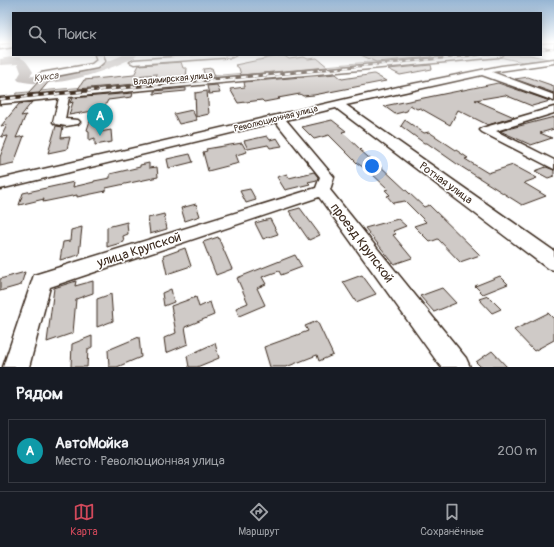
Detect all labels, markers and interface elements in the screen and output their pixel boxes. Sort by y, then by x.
search box [12,12,542,56]
icon: search [26,23,48,45]
text: Поиск [58,25,97,44]
water label: Кукса [33,69,60,84]
street label: Владимирская улица [133,70,213,88]
pin: A [87,103,113,136]
street label: Революционная улица [233,103,319,135]
your location [362,156,382,176]
street label: Ротная улица [417,159,475,207]
street label: проезд Крупской [327,200,397,286]
street label: улица Крупской [94,229,183,271]
text: Рядом [16,383,63,404]
text: АвтоМойка [55,434,128,453]
text: A [26,443,34,459]
text: 200 m [498,443,537,459]
text: Место · Революционная улица [55,453,225,469]
tab: Карта [70,501,98,538]
tab: Маршрут [238,501,280,538]
tab: Сохранённые [420,501,484,538]

